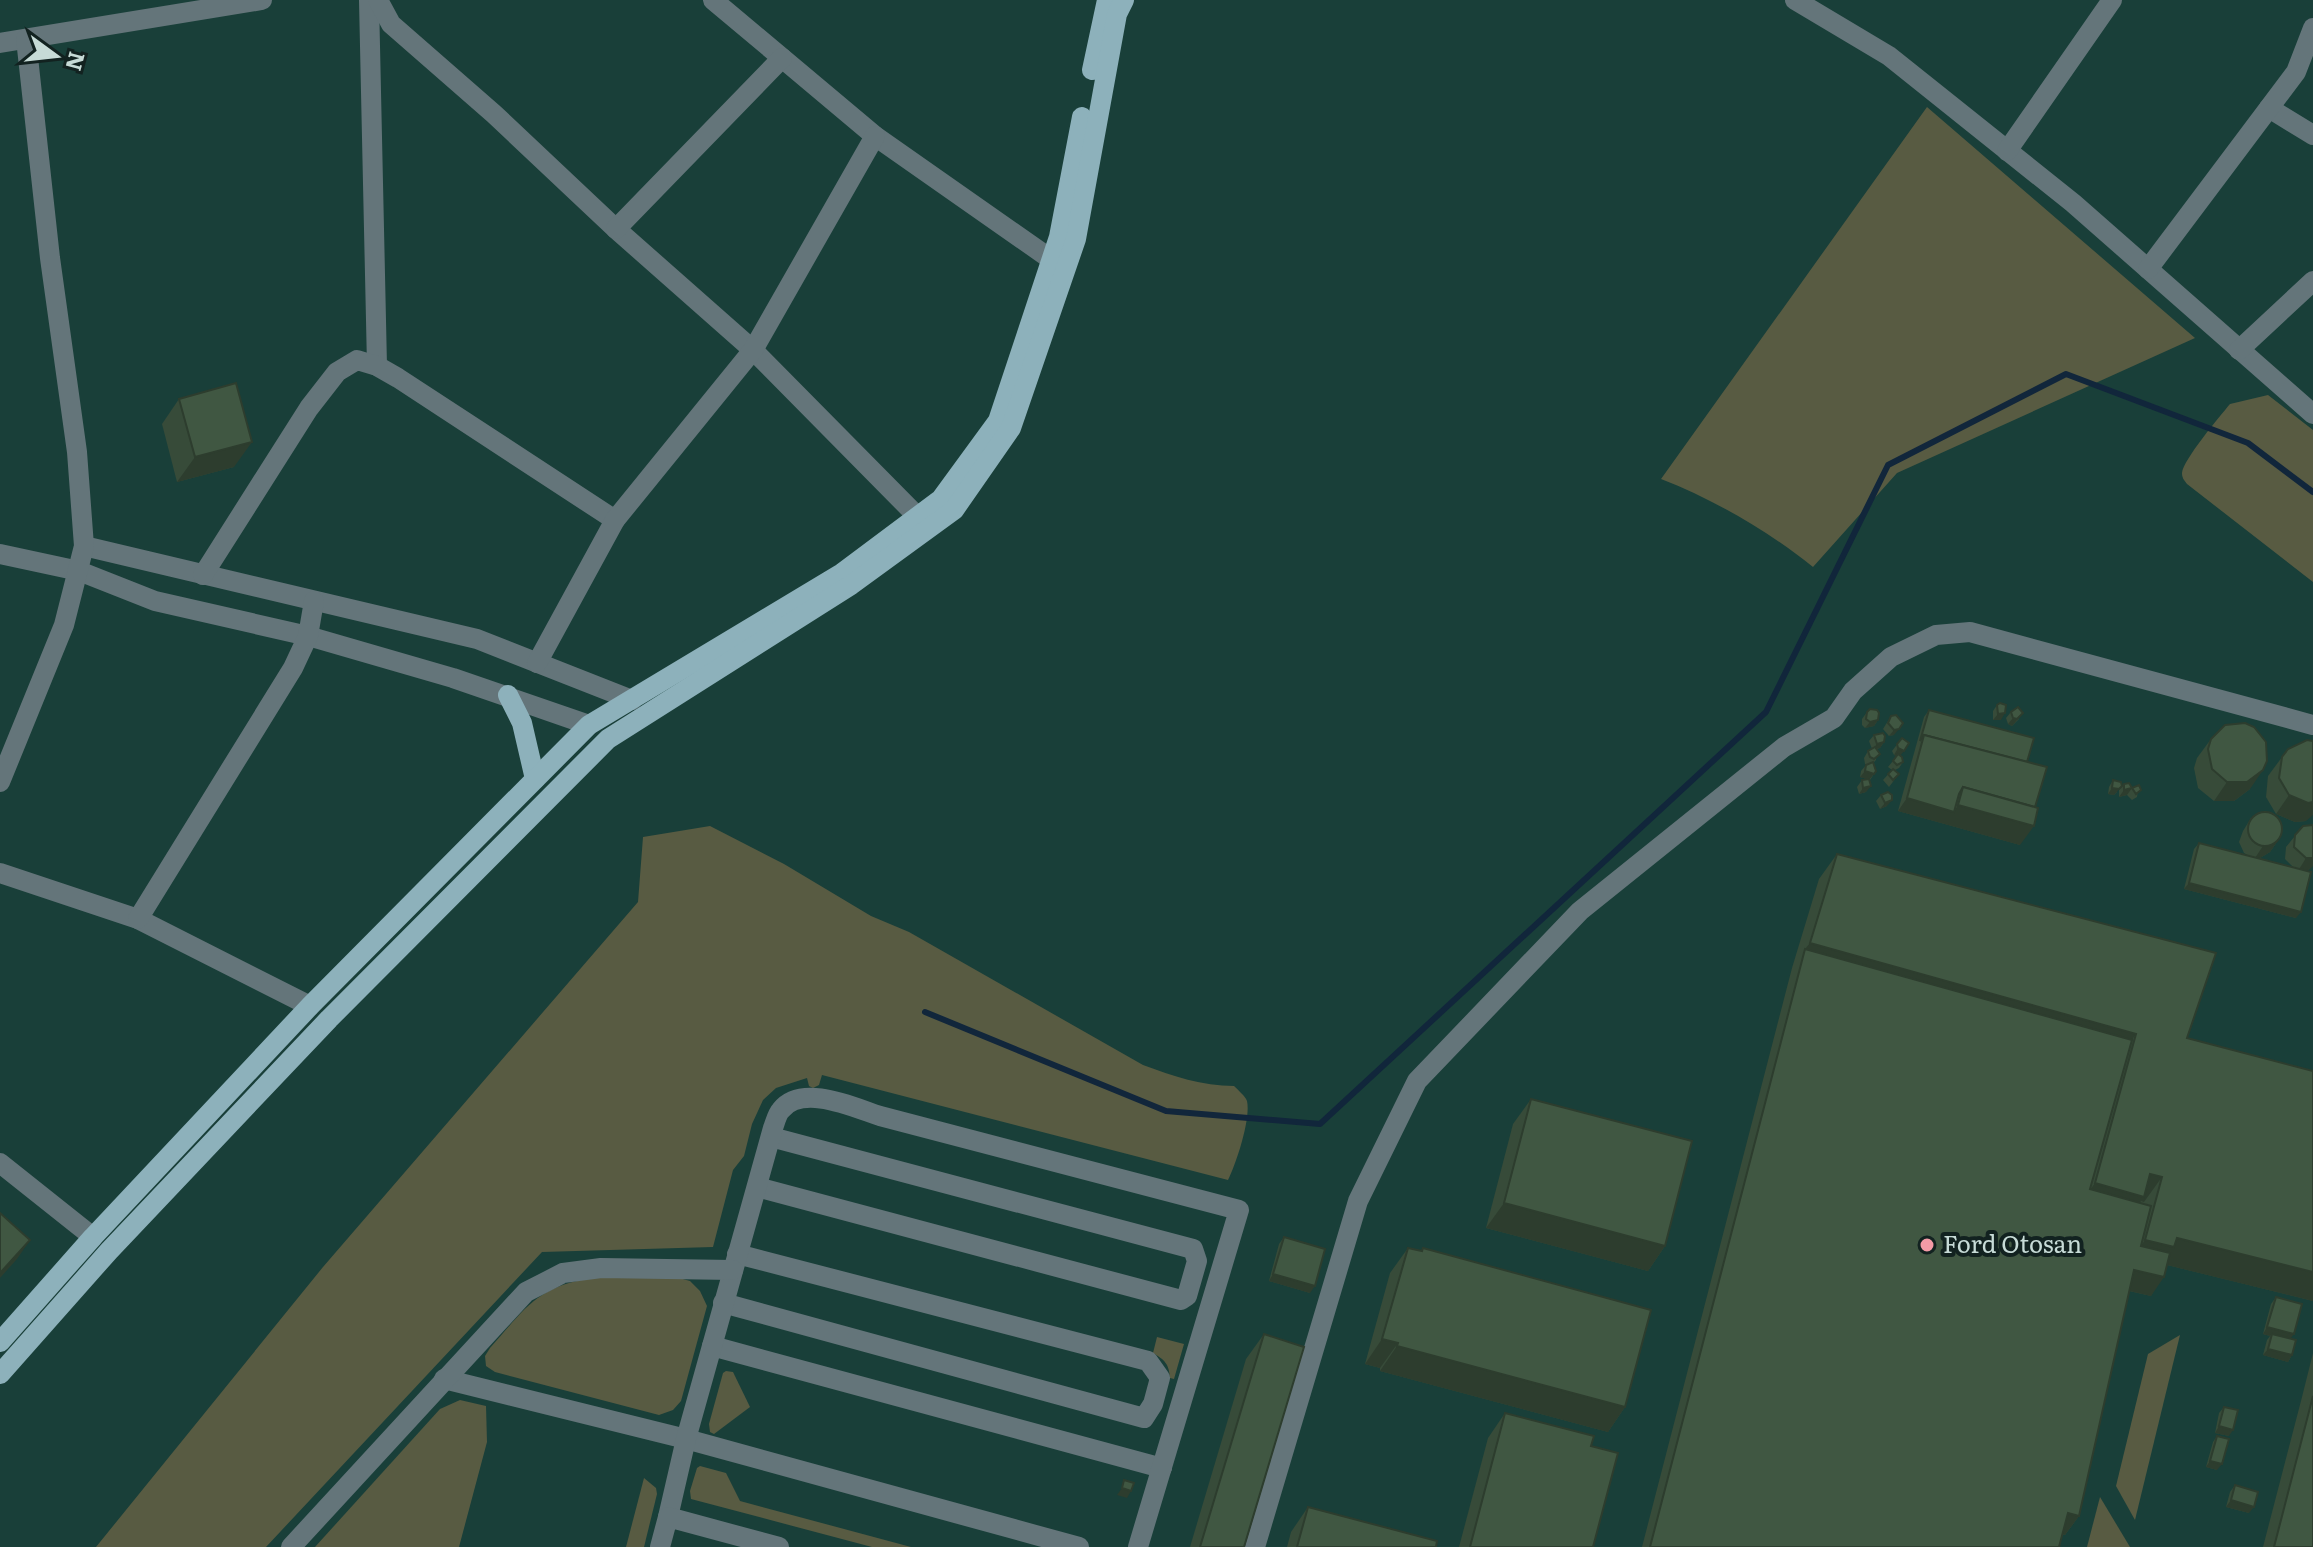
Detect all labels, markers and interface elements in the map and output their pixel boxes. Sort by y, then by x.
north arrow [16,16,96,96]
text: N [58,48,95,75]
place label: Ford Otosan [1943,1225,2082,1260]
marker: Ford Otosan [1918,1236,1936,1254]

